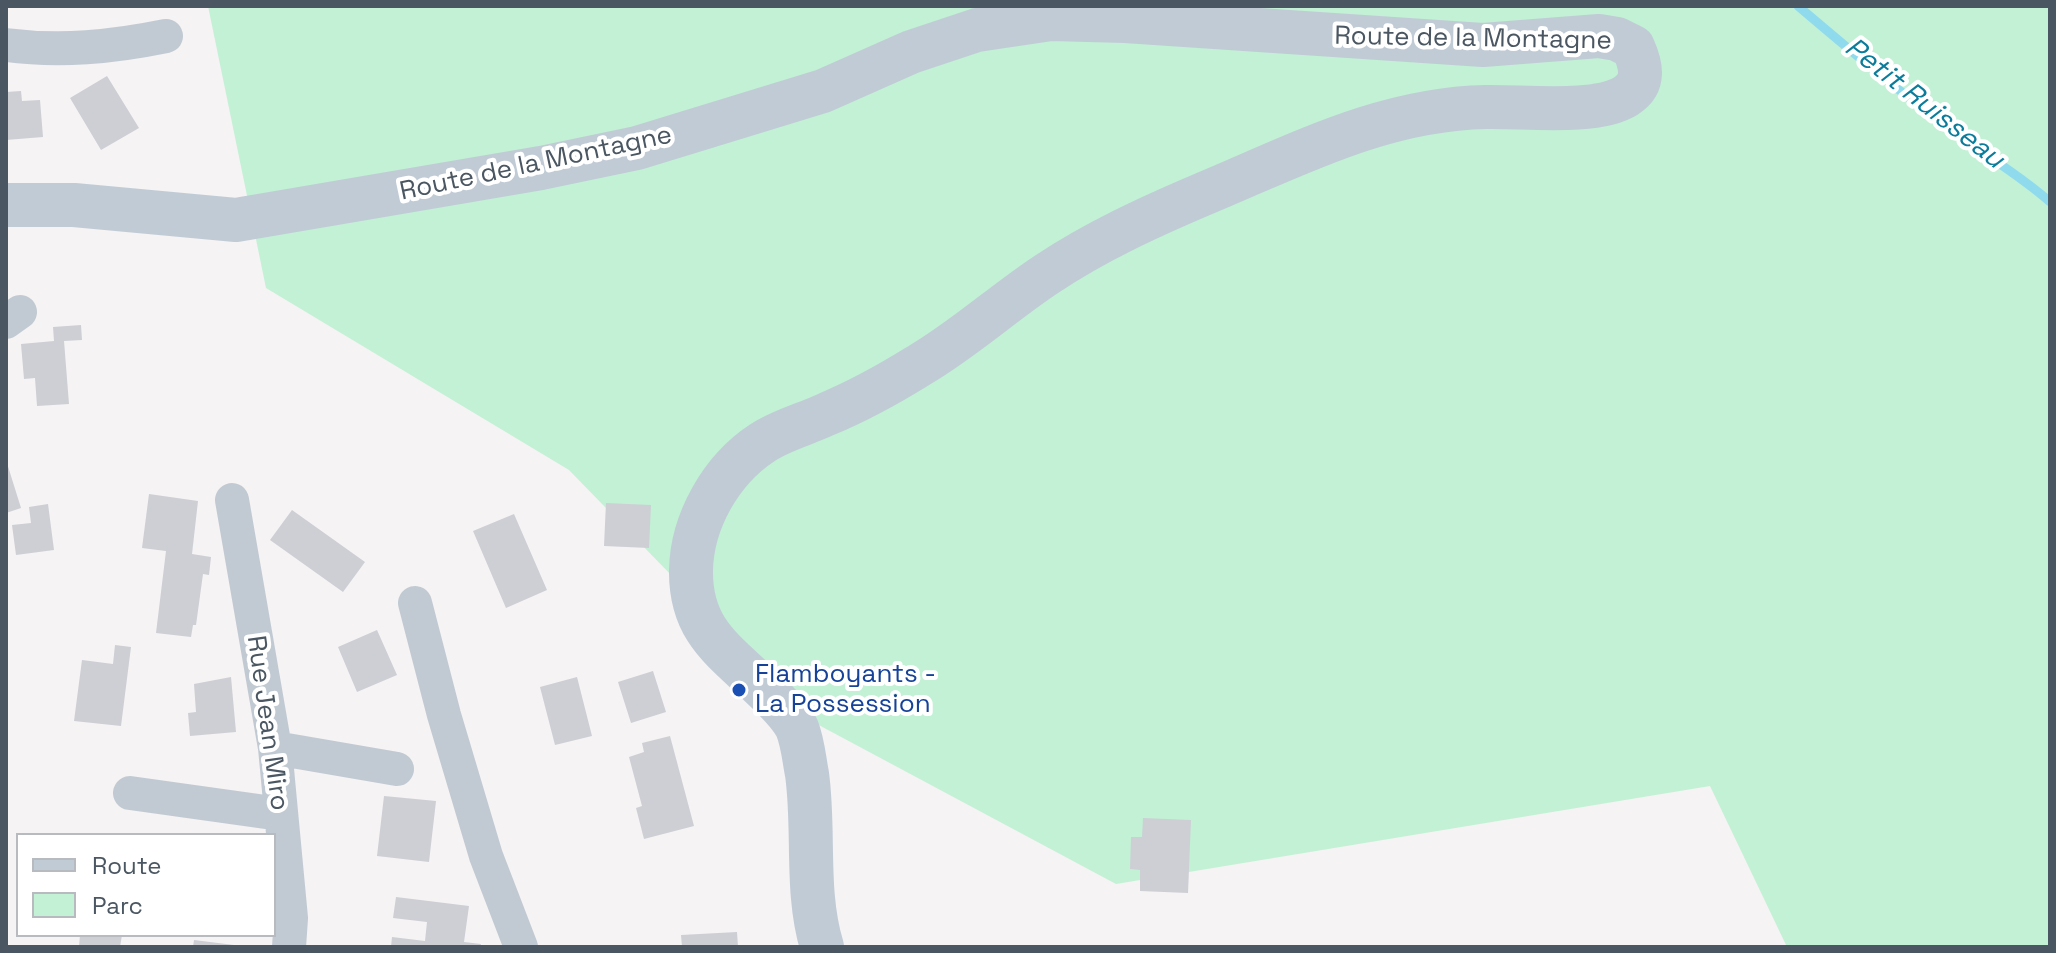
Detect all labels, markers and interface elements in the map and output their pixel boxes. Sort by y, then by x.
street label: Route de la Montagne [1334,21,1612,57]
water label: Petit Ruisseau [1838,31,2010,177]
street label: Route de la Montagne [397,120,675,208]
street label: Rue Jean Miro [239,634,295,812]
place label: Flamboyants - La Possession [755,659,936,720]
marker: Flamboyants - La Possession [730,681,748,699]
legend [16,833,276,937]
text: Route [92,850,161,881]
text: Parc [92,890,143,921]

